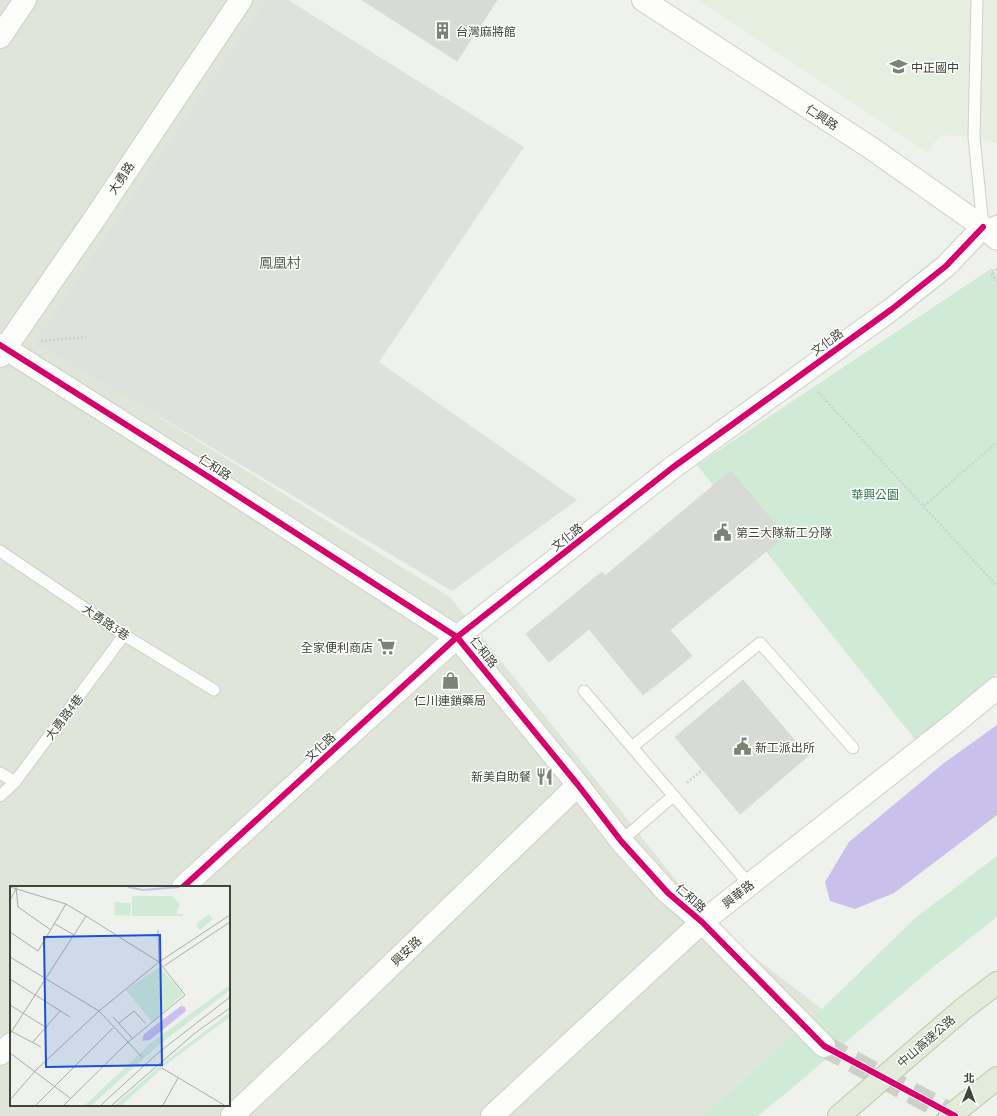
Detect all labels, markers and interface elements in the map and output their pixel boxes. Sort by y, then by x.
building icon: 台灣麻將館 [433,21,453,41]
place label: 台灣麻將館 [456,24,516,39]
school or university icon: 中正國中 [888,57,908,77]
place label: 中正國中 [911,60,959,75]
street label: 仁興路 [803,101,841,133]
street label: 大勇路 [105,159,137,197]
district label: 鳳凰村 [259,254,301,272]
street label: 文化路 [808,325,846,359]
street label: 仁和路 [196,451,234,483]
park label: 華興公園 [851,487,899,502]
street label: 文化路 [548,520,586,554]
public building icon: 第三大隊新工分隊 [713,522,733,542]
place label: 第三大隊新工分隊 [736,525,832,540]
street label: 大勇路3巷 [80,601,132,643]
street label: 仁和路 [467,633,501,671]
supermarket icon: 全家便利商店 [376,637,396,657]
place label: 全家便利商店 [301,640,373,655]
shop icon: 仁川連鎖藥局 [440,671,460,691]
street label: 大勇路4巷 [42,691,86,743]
place label: 仁川連鎖藥局 [414,693,486,708]
street label: 文化路 [302,729,338,765]
public building icon: 新工派出所 [732,737,752,757]
place label: 新工派出所 [755,740,815,755]
restaurant icon: 新美自助餐 [534,766,554,786]
place label: 新美自助餐 [471,769,531,784]
street label: 興華路 [719,877,757,911]
street label: 仁和路 [673,880,709,916]
inset map [10,886,230,1106]
street label: 興安路 [388,933,424,969]
street label: 中山高速公路 [894,1012,958,1070]
north arrow [949,1068,989,1108]
text: 北 [964,1071,975,1085]

